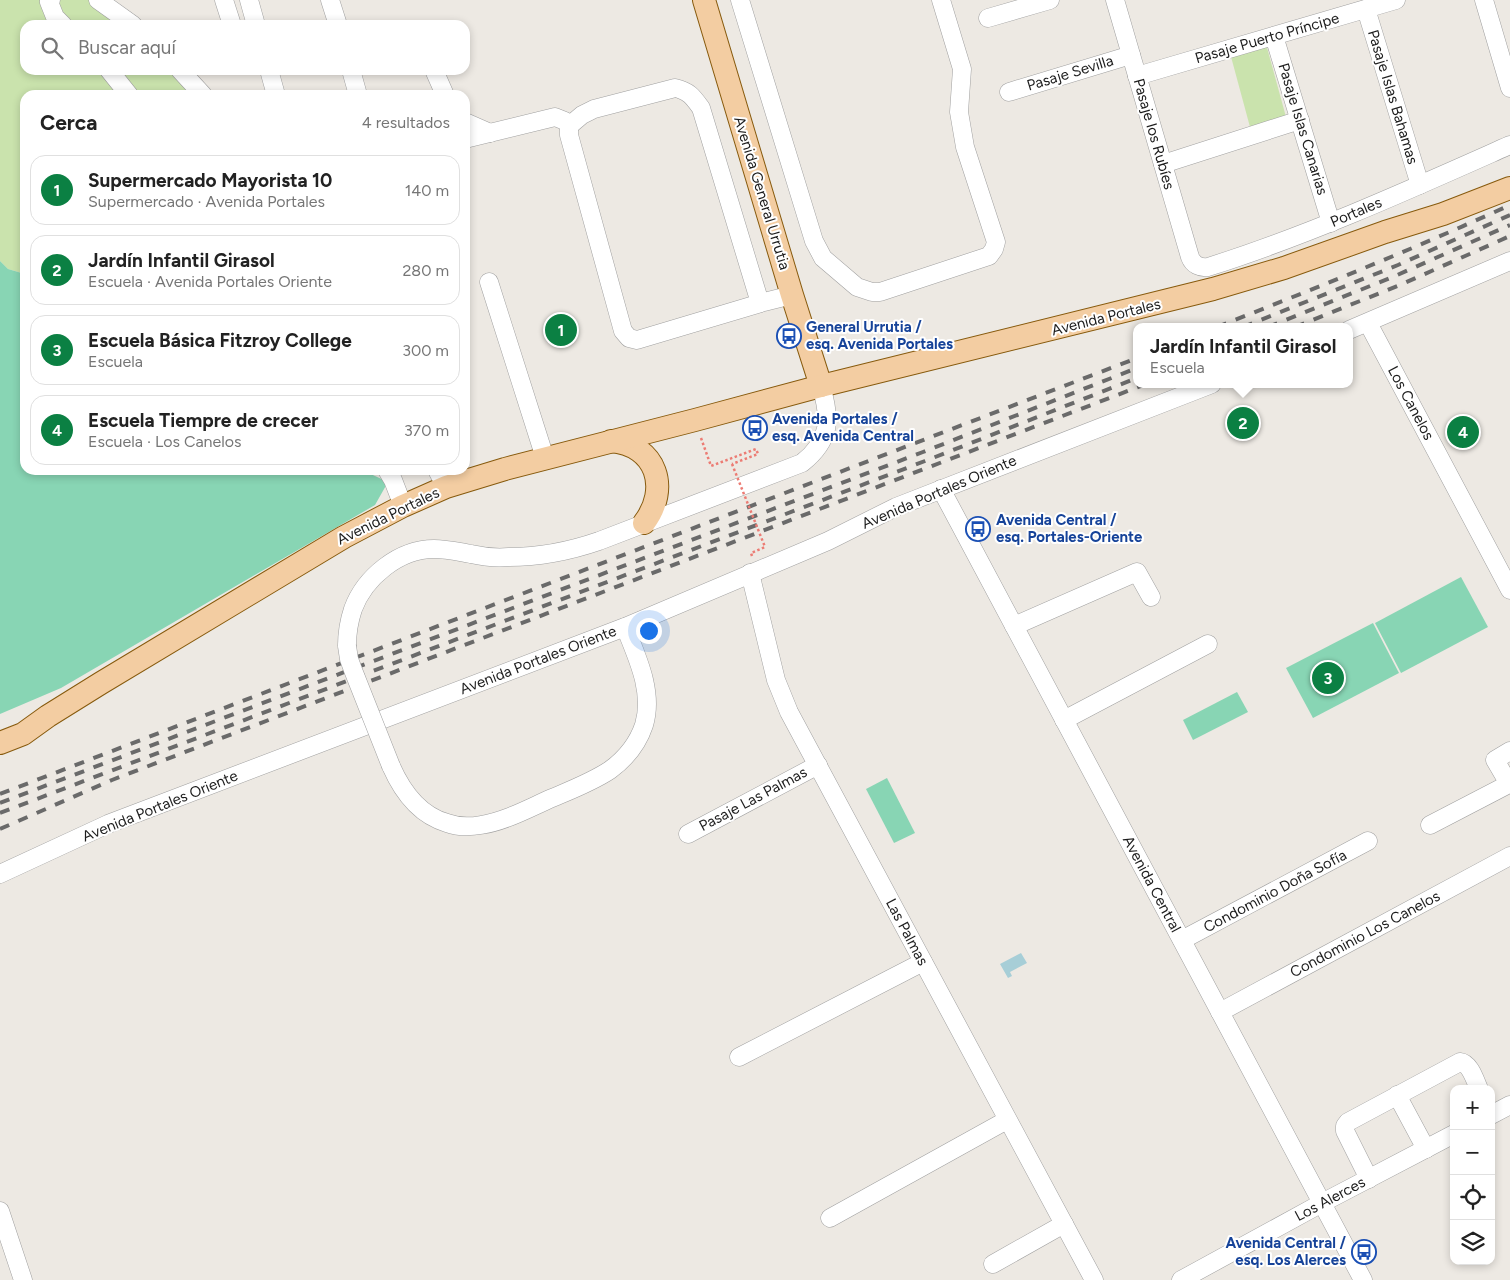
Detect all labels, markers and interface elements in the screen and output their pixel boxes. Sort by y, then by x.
street label: Pasaje Puerto Príncipe [1193,9,1341,67]
search box [20,20,470,75]
street label: Pasaje Islas Bahamas [1364,28,1422,166]
icon: search [38,34,66,62]
text: Buscar aquí [78,36,176,59]
street label: Pasaje Sevilla [1025,51,1115,95]
street label: Pasaje Islas Canarias [1274,61,1332,197]
street label: Pasaje los Rubíes [1130,76,1178,192]
text: Cerca [40,110,97,135]
text: 4 resultados [362,113,450,132]
street label: Avenida General Urrutia [730,114,794,272]
text: Supermercado Mayorista 10 [88,169,332,192]
text: 1 [54,181,60,200]
text: 140 m [405,181,449,200]
text: Supermercado · Avenida Portales [88,192,325,211]
street label: Portales [1328,193,1384,231]
text: Jardín Infantil Girasol [88,249,275,272]
text: 2 [52,261,62,280]
text: 280 m [402,261,449,280]
text: Escuela · Avenida Portales Oriente [88,272,332,291]
street label: Avenida Portales [1050,295,1162,339]
pin: 1 [545,311,577,349]
place label: General Urrutia / esq. Avenida Portales [806,318,953,353]
bus stop icon: General Urrutia / esq. Avenida Portales [776,323,802,349]
popup [1133,323,1353,388]
text: Escuela Básica Fitzroy College [88,329,352,352]
text: Jardín Infantil Girasol [1150,335,1336,358]
text: 3 [53,341,61,360]
text: 300 m [402,341,449,360]
text: Escuela [88,352,143,371]
text: Escuela [1150,358,1205,377]
street label: Los Canelos [1384,363,1438,443]
pin: 2 [1227,404,1259,442]
text: Escuela Tiempre de crecer [88,409,318,432]
place label: Avenida Portales / esq. Avenida Central [772,410,914,445]
pin: 4 [1447,413,1479,451]
bus stop icon: Avenida Portales / esq. Avenida Central [742,415,768,441]
text: 4 [52,421,62,440]
text: 370 m [404,421,449,440]
text: Escuela · Los Canelos [88,432,242,451]
street label: Avenida Portales Oriente [859,451,1019,533]
street label: Avenida Portales [334,483,442,549]
place label: Avenida Central / esq. Portales-Oriente [996,511,1143,546]
bus stop icon: Avenida Central / esq. Portales-Oriente [965,516,991,542]
your location [636,618,662,644]
street label: Avenida Portales Oriente [457,622,619,698]
pin: 3 [1312,659,1344,697]
street label: Pasaje Las Palmas [696,763,810,835]
street label: Avenida Portales Oriente [80,767,240,845]
street label: Avenida Central [1119,833,1185,935]
street label: Condominio Doña Sofía [1200,846,1350,936]
street label: Condominio Los Canelos [1287,887,1443,981]
street label: Las Palmas [882,896,932,968]
map controls [1450,1085,1495,1265]
button: + [1450,1085,1495,1130]
button: − [1450,1130,1495,1175]
street label: Los Alerces [1292,1173,1368,1225]
button: locate [1450,1175,1495,1220]
button: layers [1450,1220,1495,1265]
place label: Avenida Central / esq. Los Alerces [1225,1234,1347,1269]
bus stop icon: Avenida Central / esq. Los Alerces [1351,1239,1377,1265]

